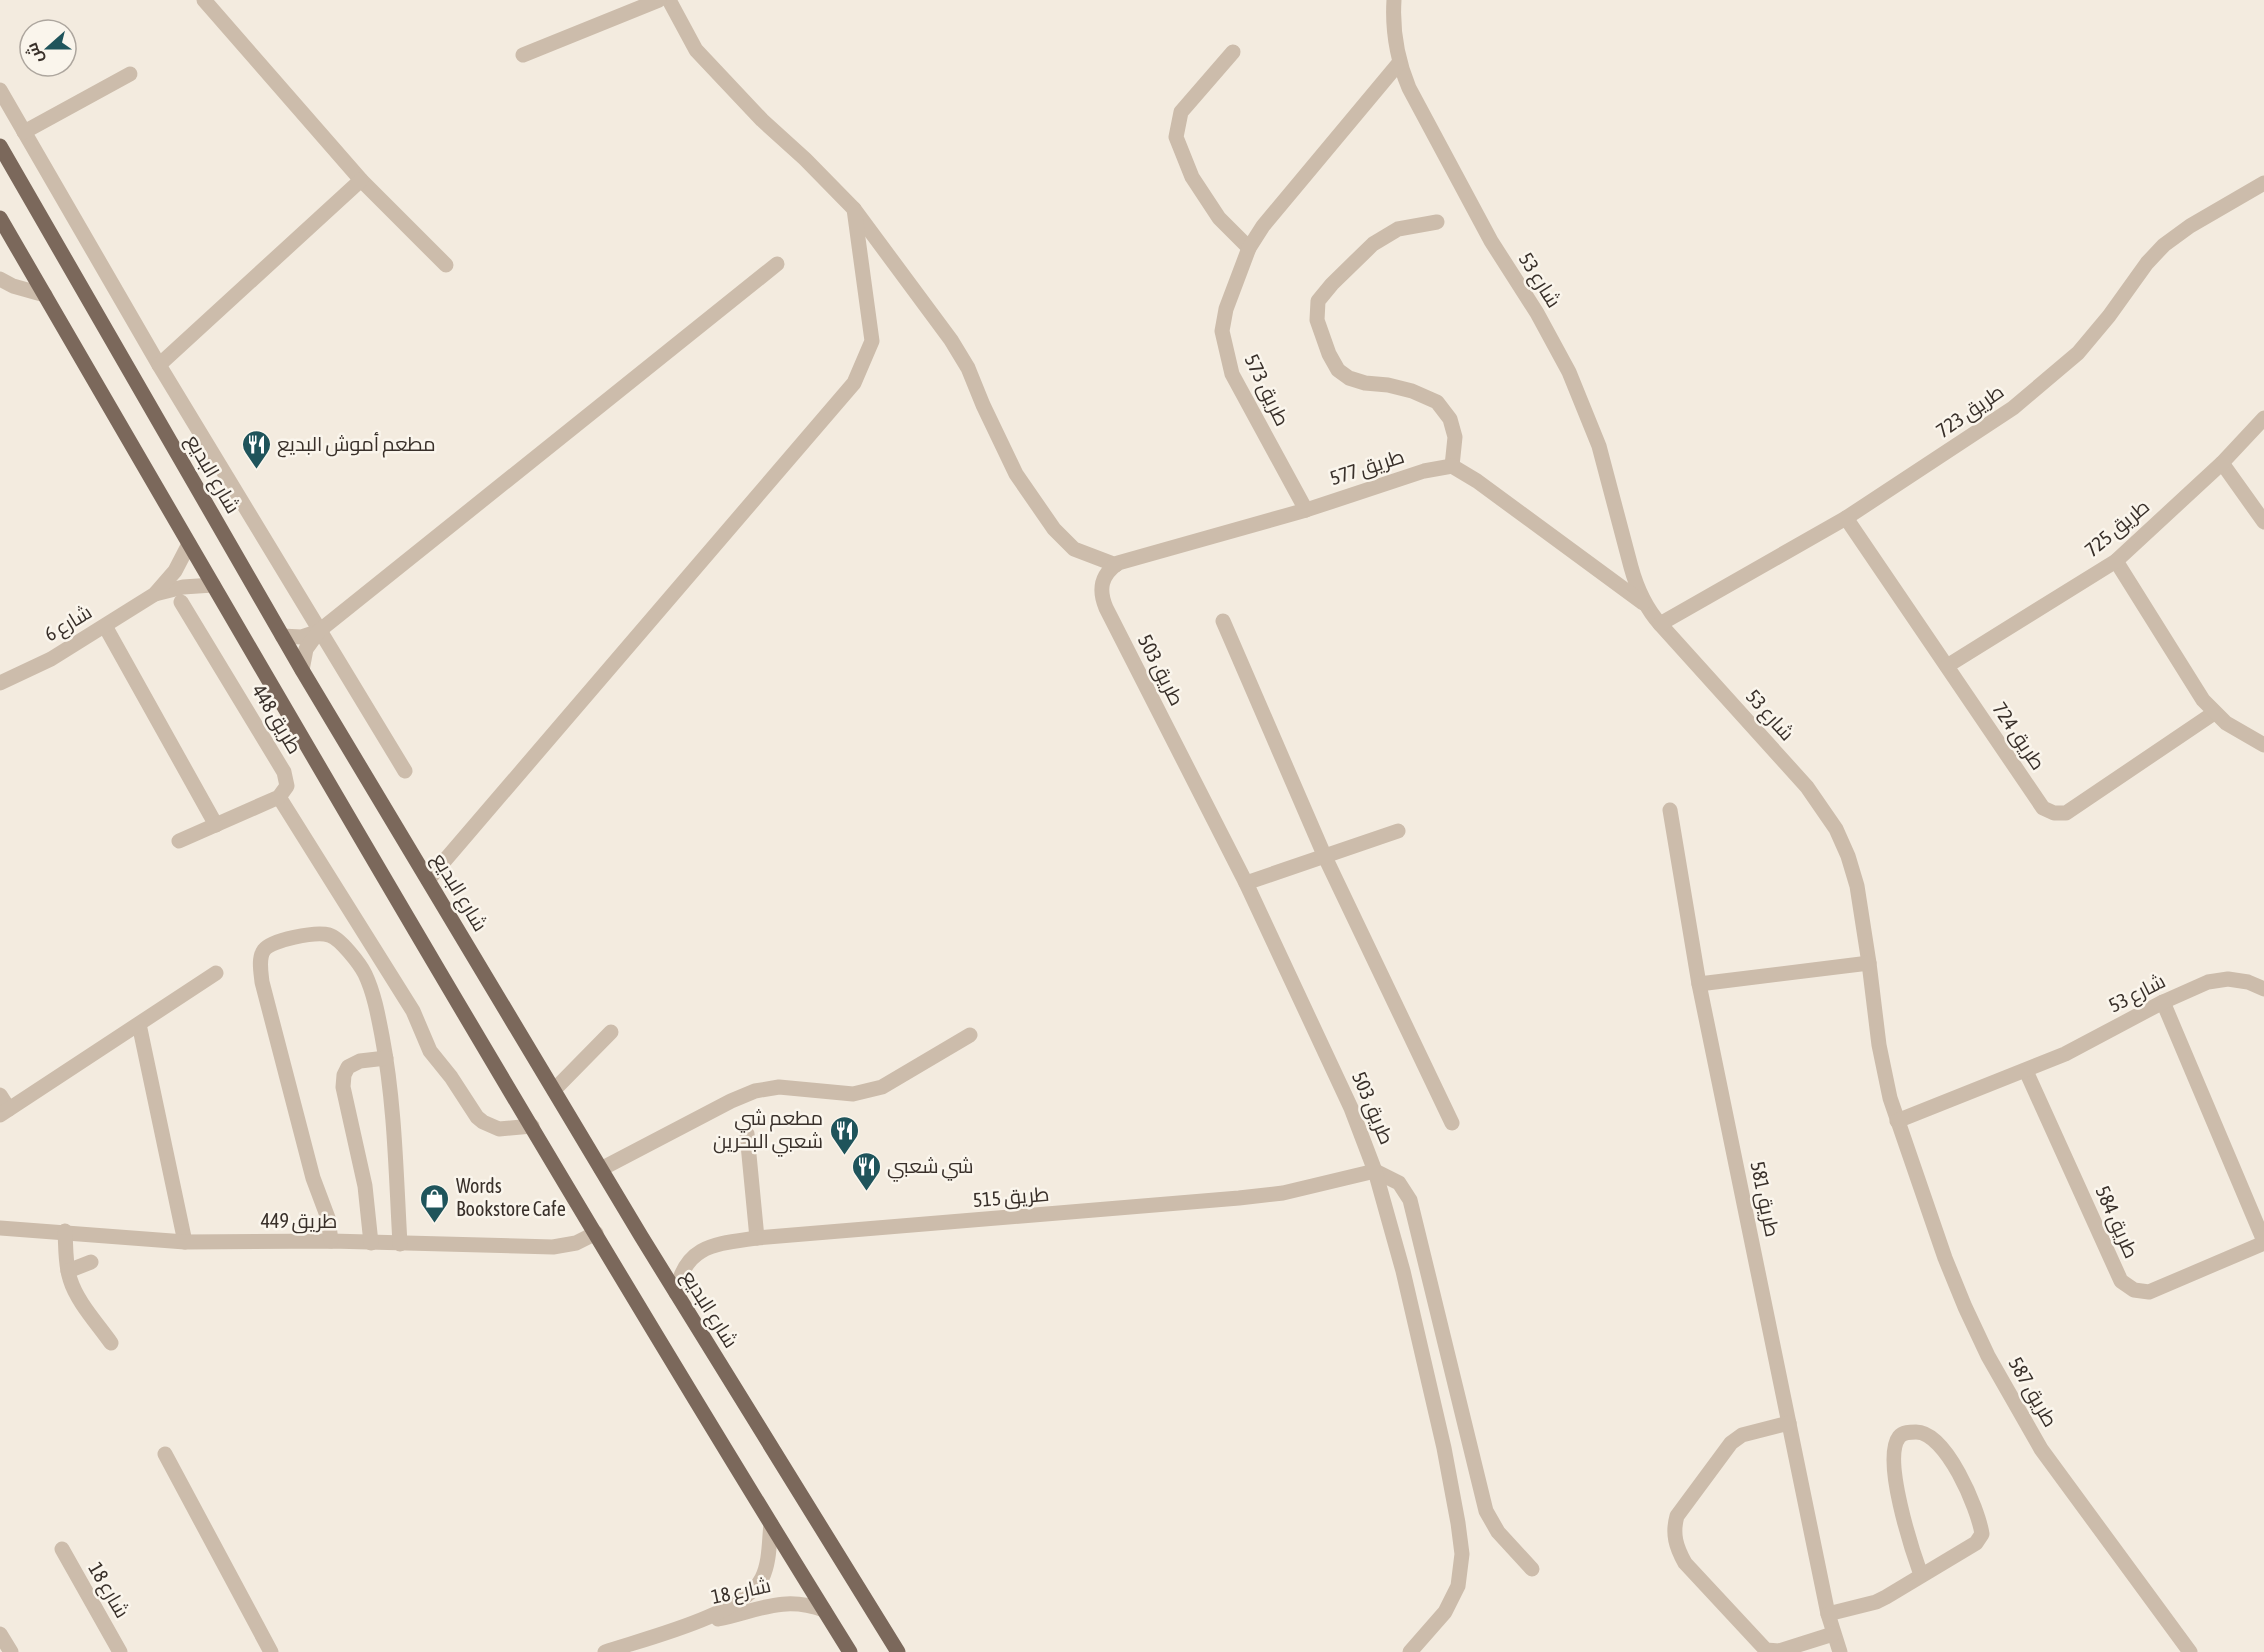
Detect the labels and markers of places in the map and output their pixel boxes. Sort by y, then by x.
restaurant icon: مطعم أموش البديع [240,428,272,470]
place label: مطعم أموش البديع [277,432,436,458]
place label: مطعم شي شعبي البحرين [713,1106,823,1157]
restaurant icon: مطعم شي شعبي البحرين [828,1114,860,1156]
restaurant icon: شي شعبي [850,1150,882,1192]
place label: شي شعبي [887,1154,974,1182]
place label: Words Bookstore Cafe [456,1174,566,1220]
shop icon: Words Bookstore Cafe [419,1182,451,1224]

